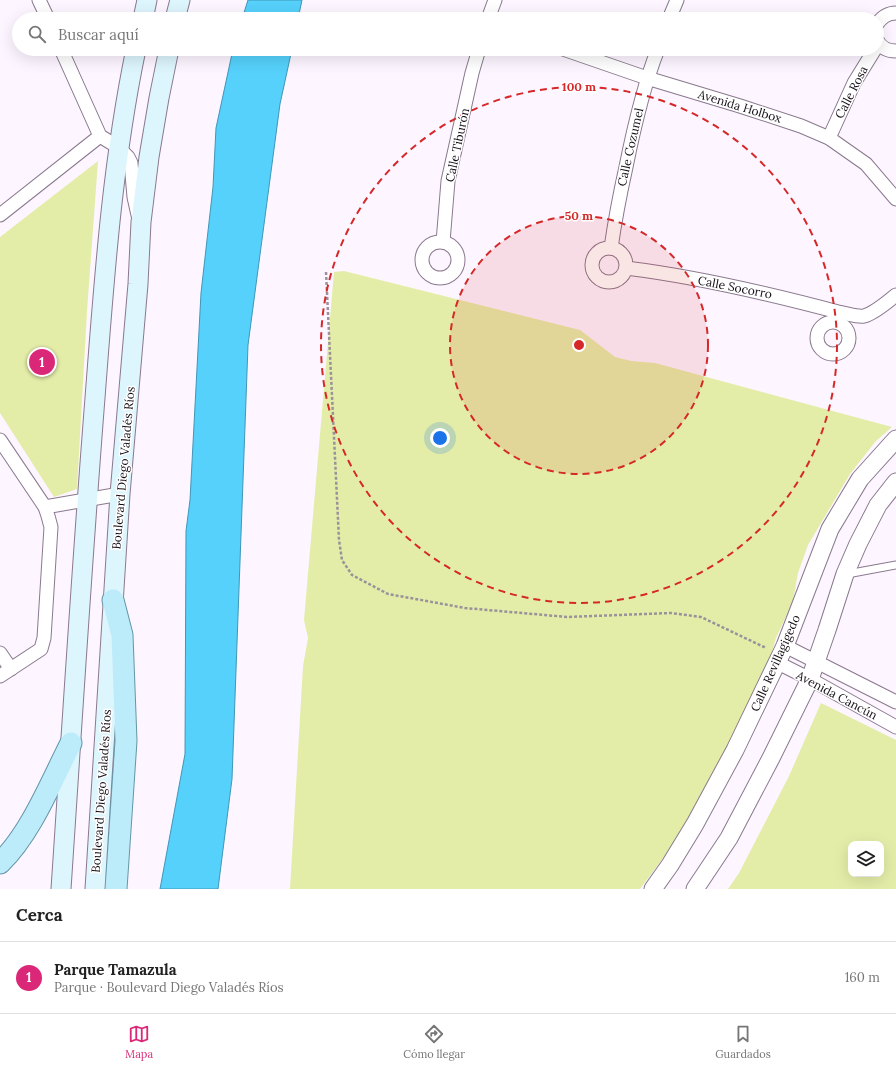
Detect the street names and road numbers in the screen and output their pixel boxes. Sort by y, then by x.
street label: Calle Rosa [831,63,871,121]
street label: Avenida Holbox [695,86,784,126]
street label: Calle Cozumel [614,106,646,188]
street label: Calle Tiburón [442,107,472,183]
street label: Calle Socorro [697,272,773,302]
street label: Boulevard Diego Valadés Ríos [108,385,138,550]
street label: Calle Revillagigedo [747,612,803,714]
street label: Avenida Cancún [793,667,880,723]
street label: Boulevard Diego Valadés Ríos [88,708,114,873]

